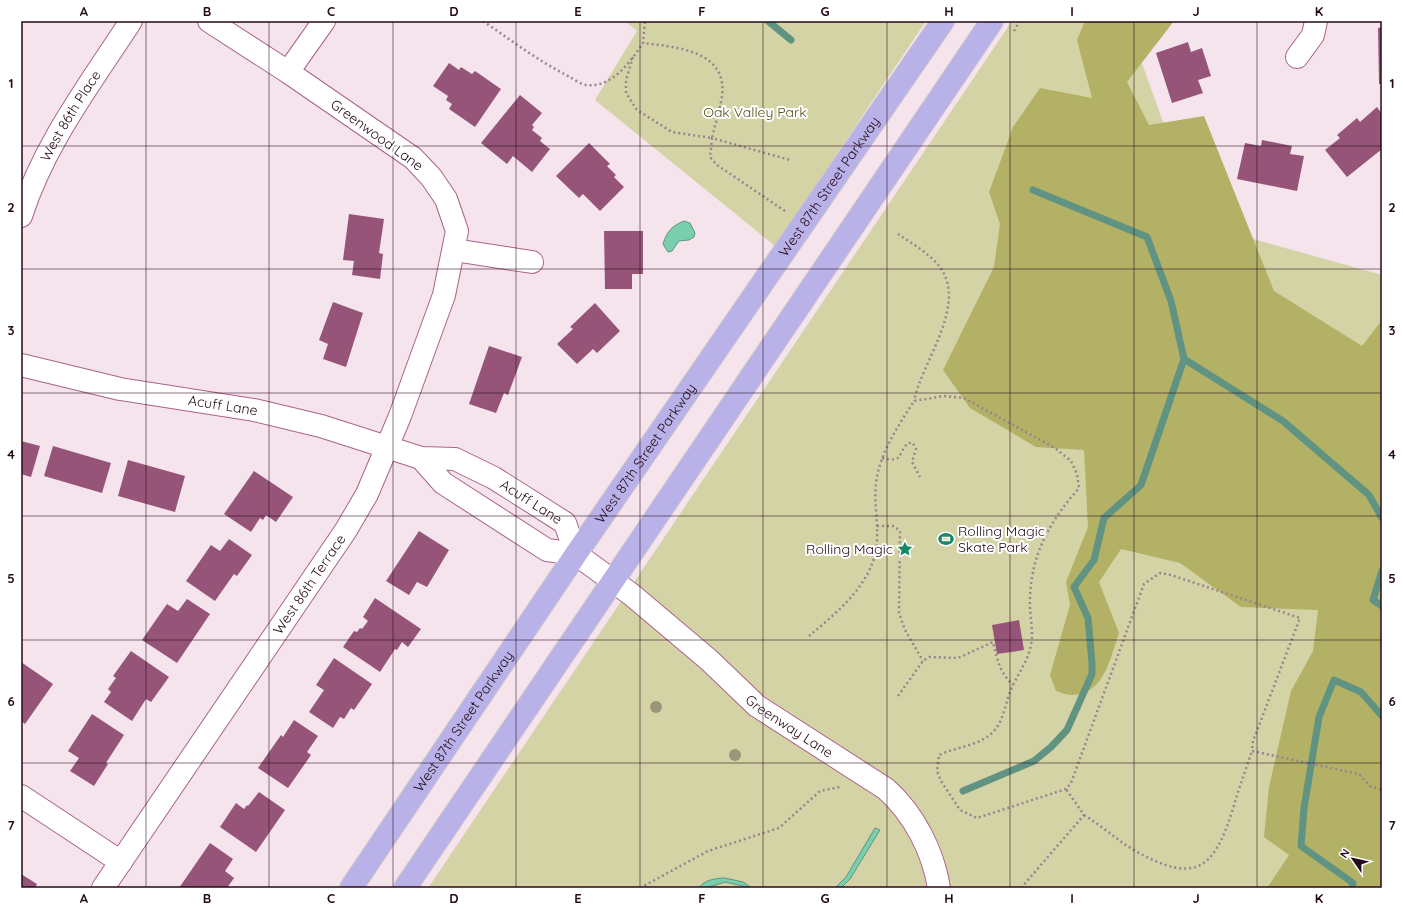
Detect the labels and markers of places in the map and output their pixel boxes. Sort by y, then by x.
place label: Rolling Magic Skate Park [958,522,1045,556]
sports icon: Rolling Magic Skate Park [937,530,955,548]
place label: Rolling Magic [806,540,893,558]
place icon: Rolling Magic [896,540,914,558]

